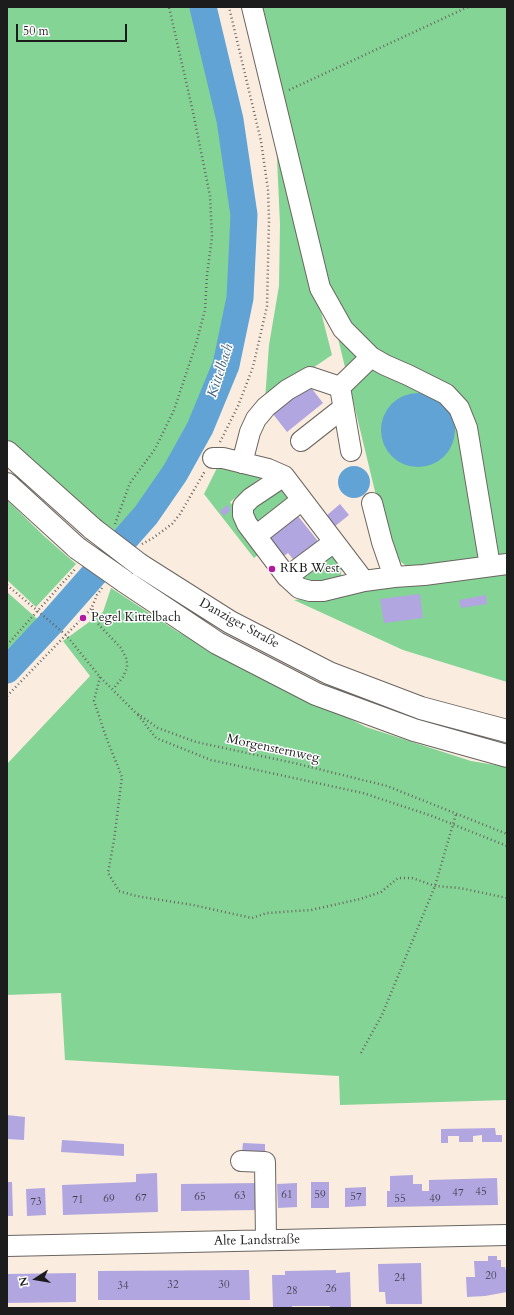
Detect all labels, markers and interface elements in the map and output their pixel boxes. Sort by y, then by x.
scale bar [18,16,129,42]
text: 50 m [23,23,49,39]
water label: Kittelbach [204,342,238,400]
place label: RKB West [280,561,340,577]
marker: RKB West [267,564,277,574]
street label: Danziger Straße [196,596,282,652]
place label: Pegel Kittelbach [91,610,181,626]
marker: Pegel Kittelbach [78,613,88,623]
street label: Morgensternweg [225,732,321,766]
house number: 45 [475,1185,487,1199]
house number: 47 [452,1186,464,1200]
house number: 61 [281,1188,293,1202]
house number: 59 [314,1188,326,1202]
house number: 63 [234,1189,246,1203]
house number: 65 [194,1190,206,1204]
house number: 57 [350,1190,362,1204]
house number: 67 [135,1191,147,1205]
house number: 69 [103,1192,115,1206]
house number: 55 [394,1192,406,1206]
house number: 49 [429,1192,441,1206]
house number: 71 [72,1193,84,1207]
house number: 73 [30,1195,42,1209]
street label: Alte Landstraße [214,1232,300,1250]
north arrow [16,1259,56,1299]
house number: 20 [485,1269,497,1283]
house number: 24 [394,1271,406,1285]
text: N [15,1275,32,1288]
house number: 32 [167,1278,179,1292]
house number: 30 [218,1278,230,1292]
house number: 34 [117,1279,129,1293]
house number: 26 [325,1282,337,1296]
house number: 28 [286,1284,298,1298]

